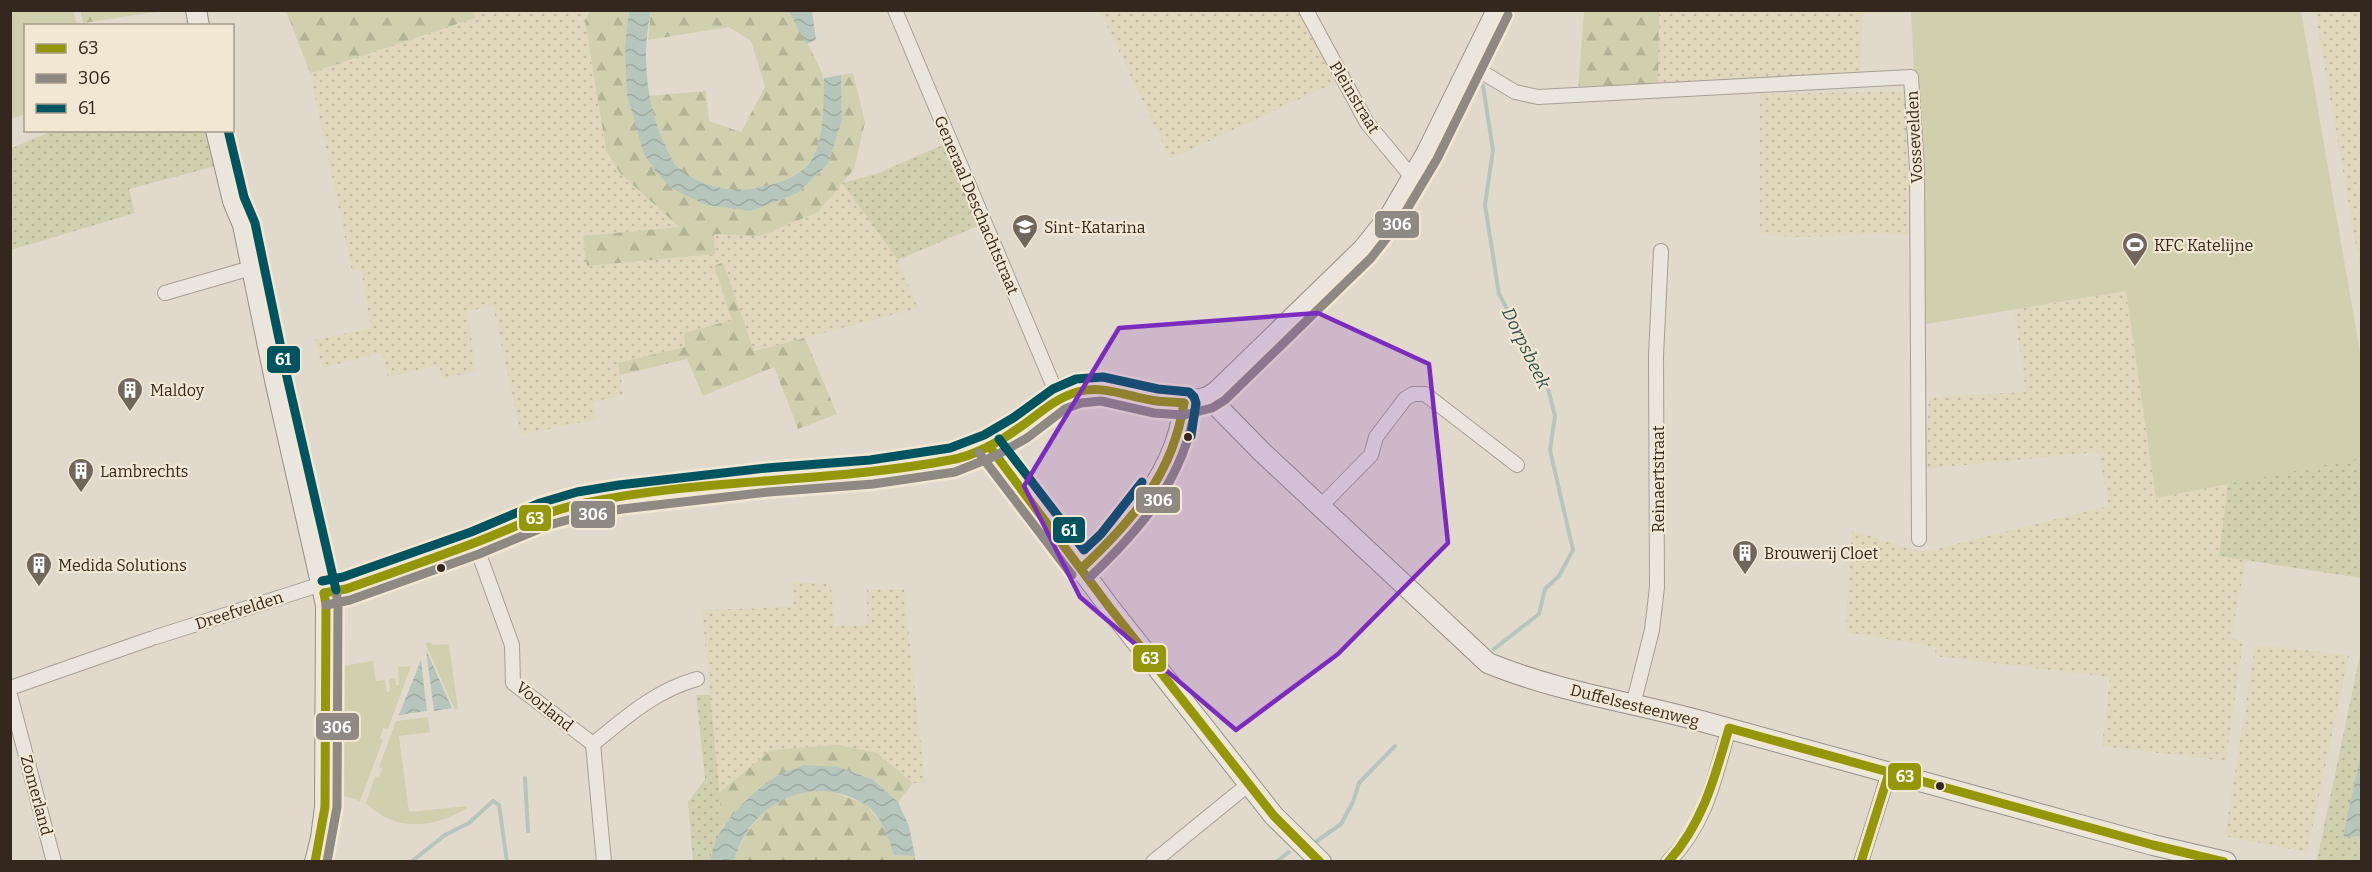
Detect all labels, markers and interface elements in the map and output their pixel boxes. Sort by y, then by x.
legend [24,24,234,132]
text: 63 [78,37,99,59]
street label: Pleinstraat [1326,58,1384,137]
text: 306 [78,67,110,89]
street label: Vossevelden [1903,90,1926,184]
text: 61 [78,97,96,119]
street label: Generaal Deschachtstraat [930,113,1023,298]
line badge: 306 [1374,210,1420,239]
school or university icon: Sint-Katarina [1010,212,1040,250]
text: 306 [1383,215,1412,234]
place label: Sint-Katarina [1044,218,1146,237]
sports icon: KFC Katelijne [2120,230,2150,268]
place label: KFC Katelijne [2154,236,2253,255]
water label: Dorpsbeek [1497,304,1555,392]
line badge: 61 [266,345,301,374]
text: 61 [275,350,291,369]
building icon: Maldoy [115,375,145,413]
place label: Maldoy [150,381,205,400]
street label: Reinaertstraat [1649,425,1668,533]
unlabelled marker [1182,431,1194,443]
building icon: Lambrechts [66,456,96,494]
place label: Lambrechts [100,462,189,481]
line badge: 306 [1135,486,1181,514]
text: 306 [1144,491,1173,510]
line badge: 306 [570,500,616,529]
line badge: 63 [518,504,552,532]
text: 306 [579,505,608,524]
text: 63 [526,509,544,528]
line badge: 61 [1052,516,1086,544]
text: 61 [1061,521,1077,540]
building icon: Brouwerij Cloet [1730,538,1760,576]
place label: Brouwerij Cloet [1764,544,1878,563]
building icon: Medida Solutions [24,550,54,588]
place label: Medida Solutions [58,556,187,575]
unlabelled marker [435,562,447,574]
street label: Dreefvelden [193,587,285,634]
line badge: 63 [1132,644,1167,673]
text: 63 [1141,649,1159,668]
street label: Voorland [512,678,577,735]
street label: Duffelsesteenweg [1568,680,1701,731]
line badge: 306 [315,712,360,741]
text: 306 [323,718,352,737]
street label: Zomerland [17,753,56,838]
line badge: 63 [1887,762,1922,791]
text: 63 [1896,767,1914,786]
unlabelled marker [1934,780,1946,792]

